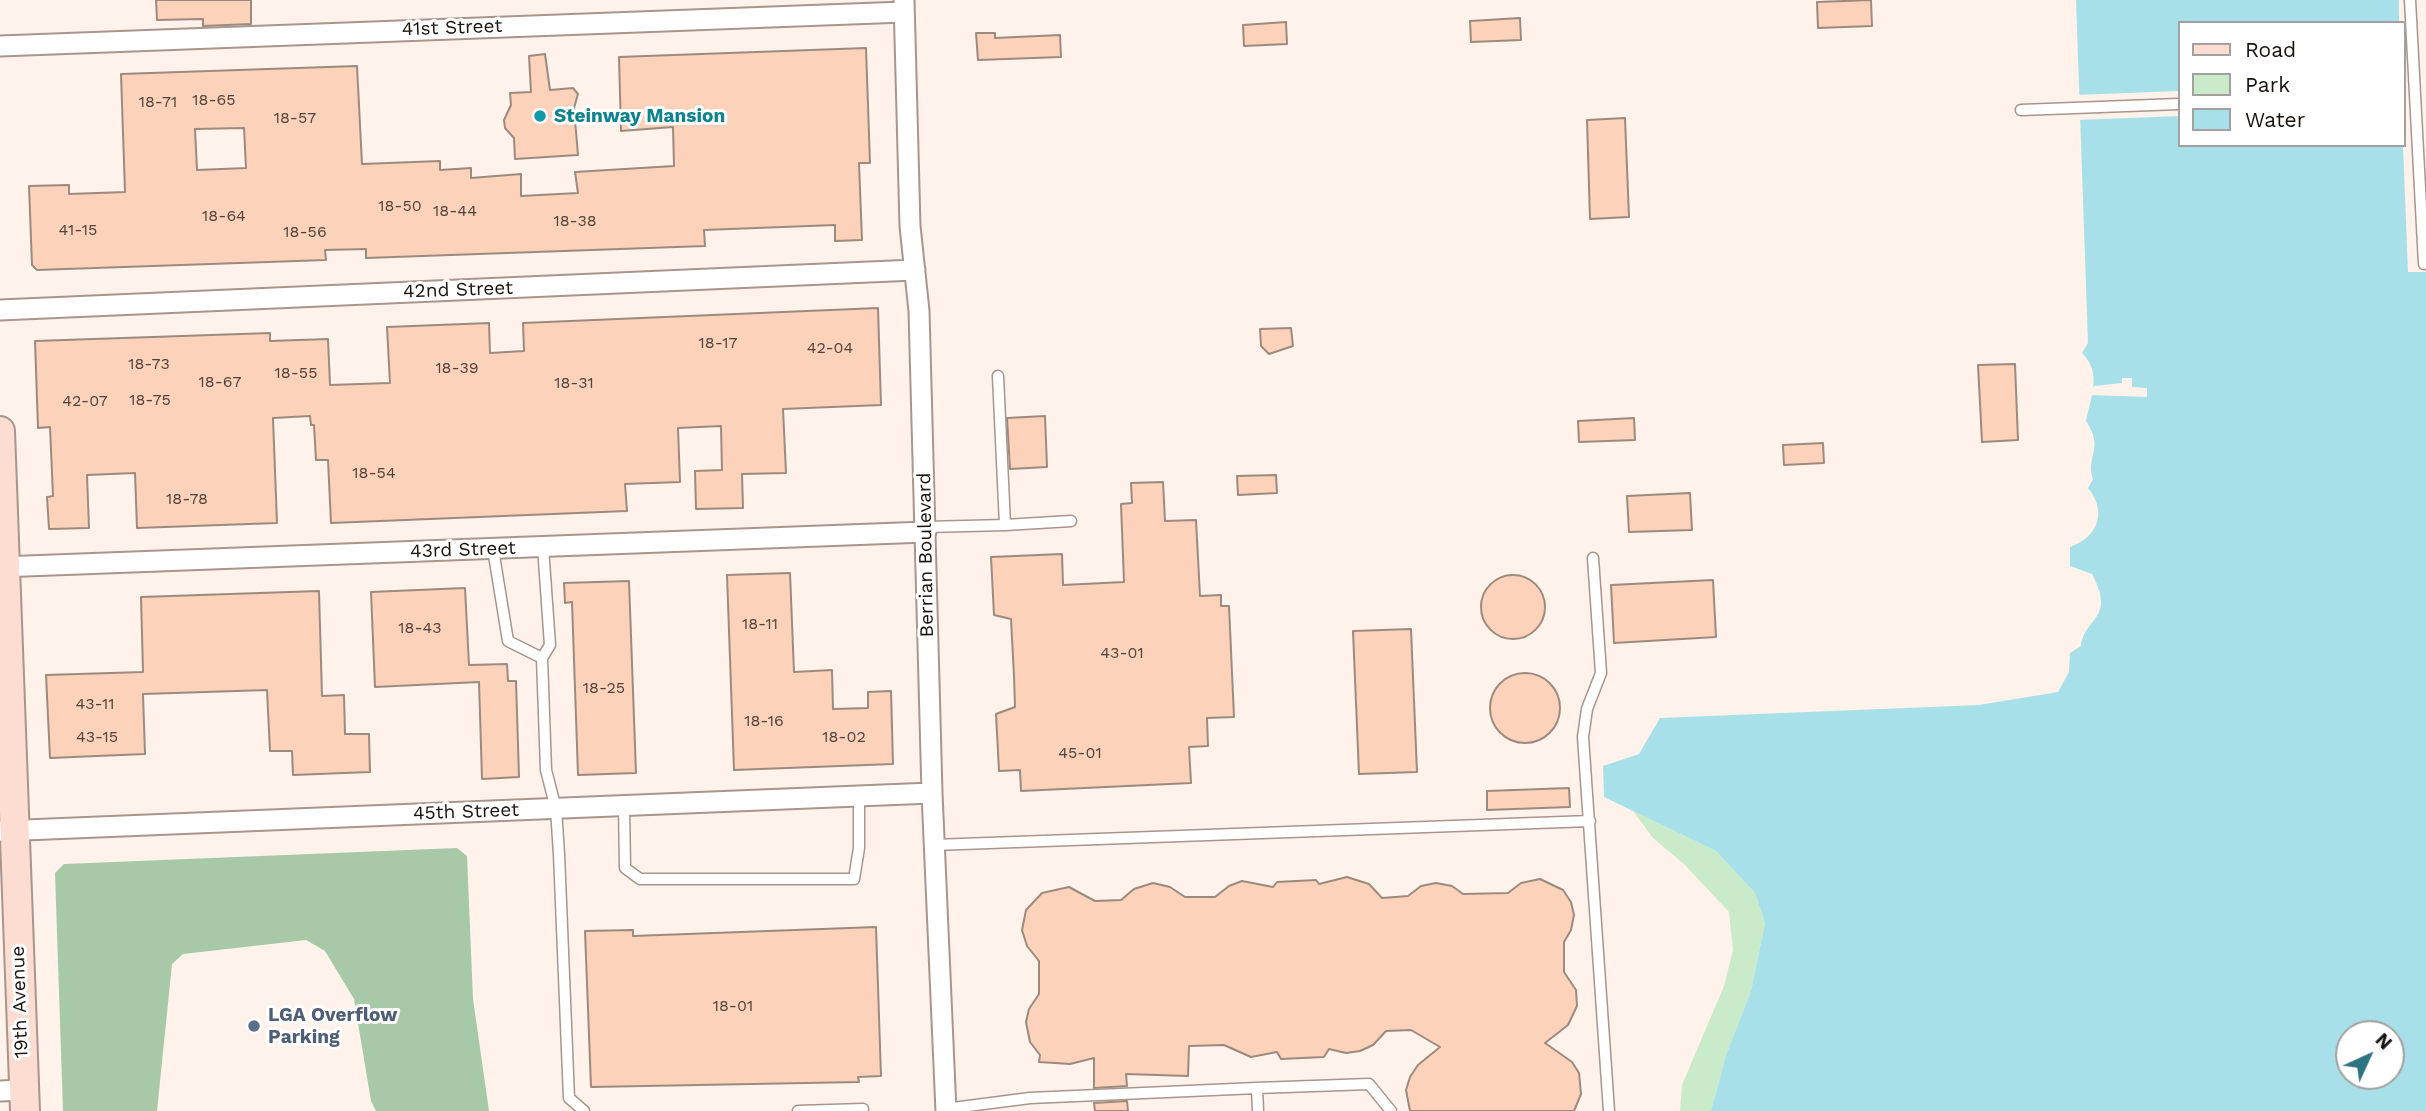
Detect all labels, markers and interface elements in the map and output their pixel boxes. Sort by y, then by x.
street label: 41st Street [401,15,503,41]
legend [2178,21,2405,147]
text: Road [2245,37,2296,62]
text: Park [2245,72,2290,97]
house number: 18-65 [192,90,236,110]
house number: 18-71 [139,92,177,112]
place label: Steinway Mansion [554,105,725,127]
text: Water [2245,107,2305,132]
house number: 18-57 [274,108,316,128]
marker: Steinway Mansion [532,108,548,124]
house number: 18-50 [378,196,422,216]
house number: 18-44 [433,201,477,221]
house number: 18-64 [202,206,246,226]
house number: 18-38 [553,211,597,231]
house number: 41-15 [59,220,97,240]
house number: 18-56 [283,222,327,242]
street label: 42nd Street [403,277,513,303]
house number: 18-17 [699,333,737,353]
house number: 42-04 [807,338,853,358]
house number: 18-73 [128,354,170,374]
house number: 18-39 [435,358,479,378]
house number: 18-55 [275,363,317,383]
house number: 18-67 [199,372,241,392]
house number: 18-31 [554,373,594,393]
house number: 18-75 [129,390,171,410]
house number: 42-07 [62,391,108,411]
house number: 18-54 [352,463,396,483]
street label: Berrian Boulevard [913,472,939,638]
house number: 18-78 [166,489,208,509]
street label: 43rd Street [410,537,516,563]
house number: 18-11 [742,614,778,634]
house number: 18-43 [398,618,442,638]
house number: 43-01 [1100,643,1144,663]
house number: 18-25 [583,678,625,698]
house number: 43-11 [75,694,115,714]
house number: 18-16 [744,711,784,731]
house number: 43-15 [76,727,118,747]
house number: 18-02 [822,727,866,747]
house number: 45-01 [1058,743,1102,763]
street label: 45th Street [413,799,519,825]
street label: 19th Avenue [7,945,33,1059]
house number: 18-01 [713,996,753,1016]
place label: LGA Overflow Parking [268,1004,397,1048]
marker: LGA Overflow Parking [246,1018,262,1034]
north arrow [2335,1020,2405,1090]
text: N [2371,1028,2397,1054]

